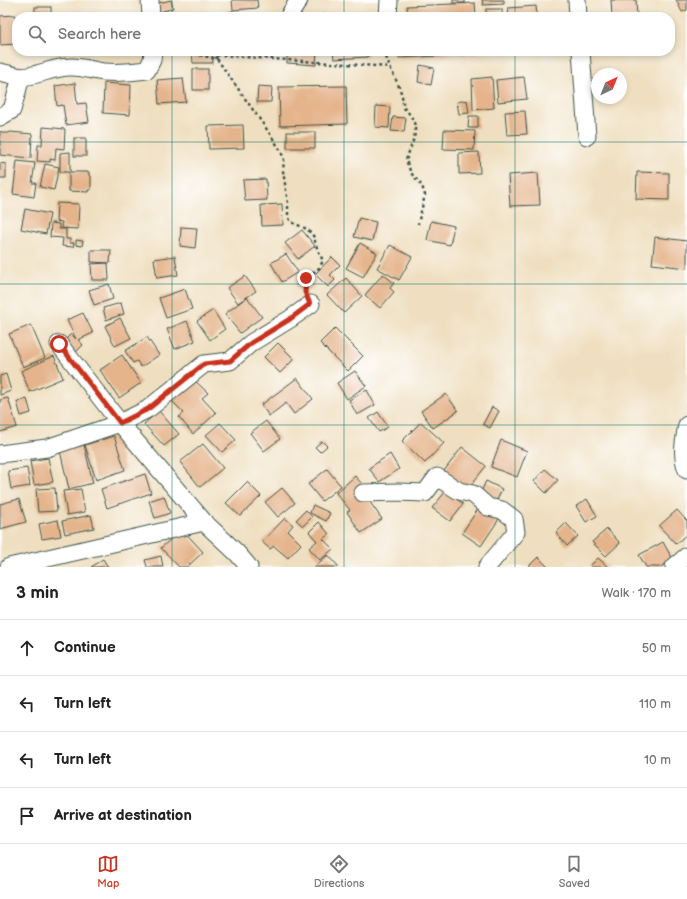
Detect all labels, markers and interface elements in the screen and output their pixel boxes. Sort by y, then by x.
search box [12,12,675,56]
icon: search [26,23,48,45]
text: Search here [58,25,141,44]
north arrow [591,68,627,104]
route end [297,269,315,287]
route start [50,335,68,353]
text: 3 min [16,583,59,603]
text: Walk · 170 m [601,585,671,601]
icon: ahead [16,637,38,659]
text: Continue [54,638,116,657]
text: 50 m [642,640,671,656]
icon: left [16,693,38,715]
text: Turn left [54,694,111,713]
text: 110 m [639,696,671,712]
icon: left [16,749,38,771]
text: Turn left [54,750,111,769]
text: 10 m [644,752,671,768]
icon: arrive [16,805,38,827]
text: Arrive at destination [54,806,192,825]
tab: Map [97,853,119,890]
tab: Directions [314,853,364,890]
tab: Saved [559,853,590,890]

